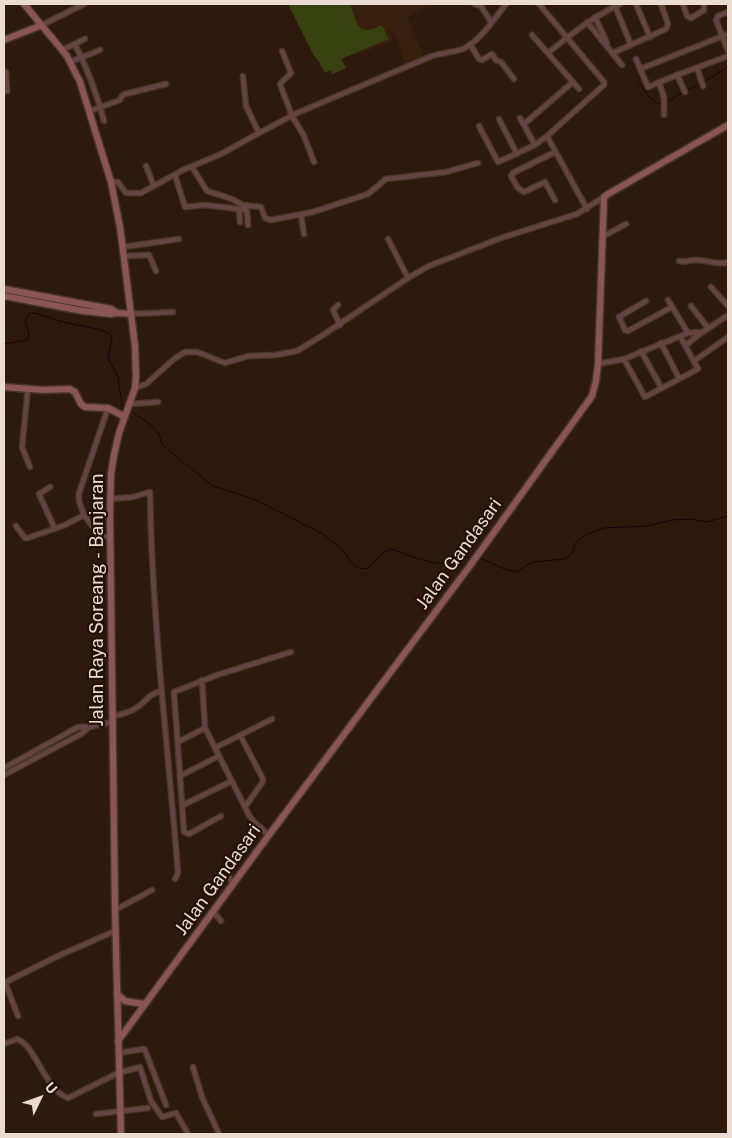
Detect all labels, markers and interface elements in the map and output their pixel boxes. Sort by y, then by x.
street label: Jalan Raya Soreang - Banjaran [86,474,108,726]
street label: Jalan Gandasari [412,494,506,614]
street label: Jalan Gandasari [171,820,265,940]
north arrow [15,1073,65,1123]
text: U [42,1079,60,1097]

